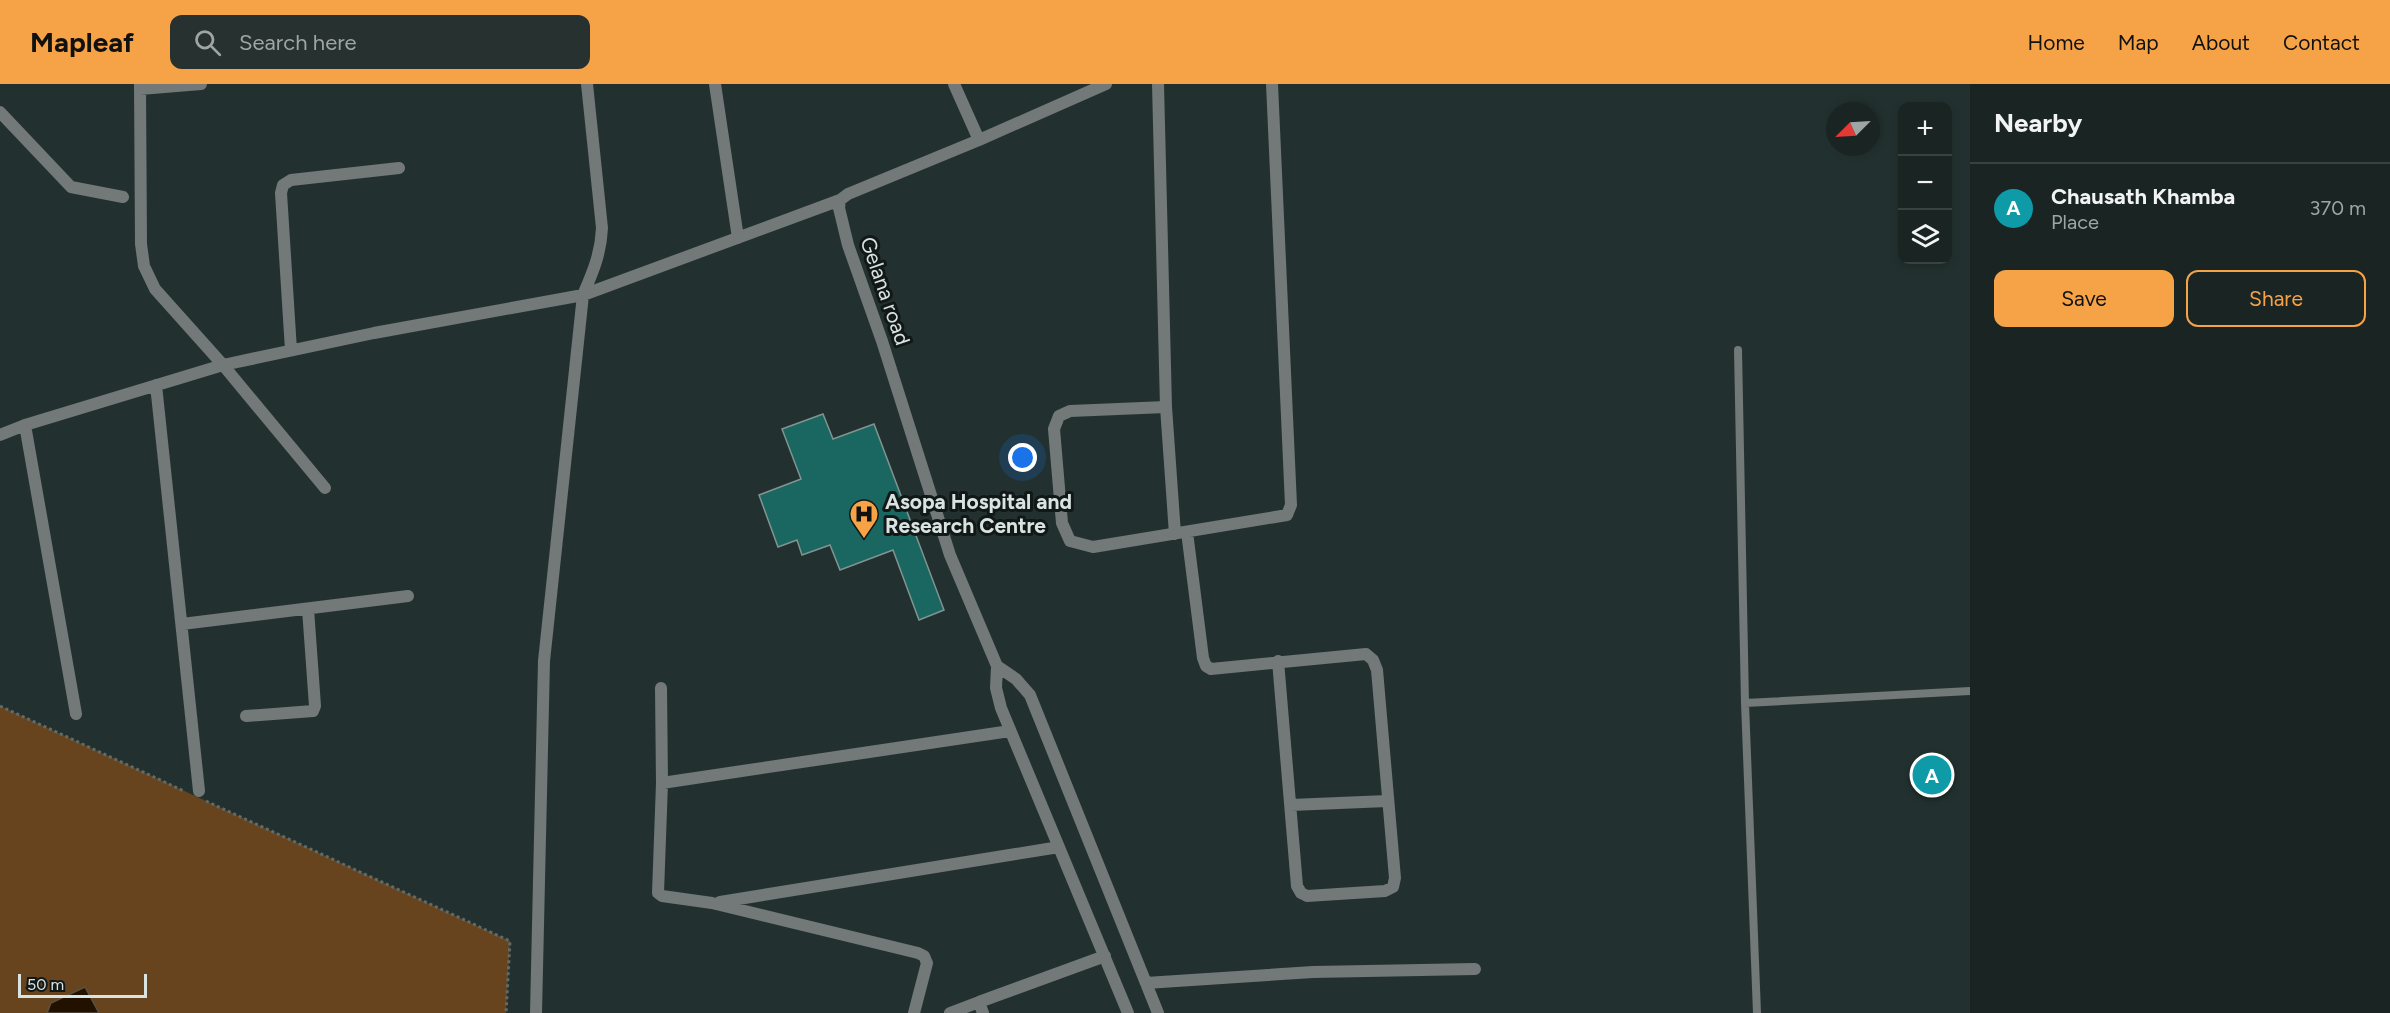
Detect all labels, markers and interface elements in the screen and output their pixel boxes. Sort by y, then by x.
search box [170,15,590,69]
text: Mapleaf [30,25,134,59]
icon: search [191,26,224,59]
text: Search here [239,29,357,56]
text: Home [2028,30,2085,55]
text: Map [2118,30,2159,55]
text: About [2192,30,2250,55]
text: Contact [2283,30,2360,55]
north arrow [1826,102,1880,156]
map controls [1898,102,1952,264]
button: + [1898,102,1952,156]
text: Nearby [1994,107,2082,139]
button: − [1898,156,1952,210]
text: Chausath Khamba [2051,183,2235,210]
text: A [2006,196,2021,220]
text: 370 m [2310,196,2366,220]
button: layers [1898,210,1952,264]
text: Place [2051,210,2099,234]
street label: Gelana road [855,234,916,348]
button: Save [1994,270,2174,327]
button: Share [2186,270,2366,327]
your location [1008,443,1037,472]
place label: Asopa Hospital and Research Centre [885,489,1072,538]
hospital icon: Asopa Hospital and Research Centre [848,498,880,540]
pin: A [1912,752,1952,798]
scale bar [18,971,147,998]
text: 50 m [27,975,64,994]

